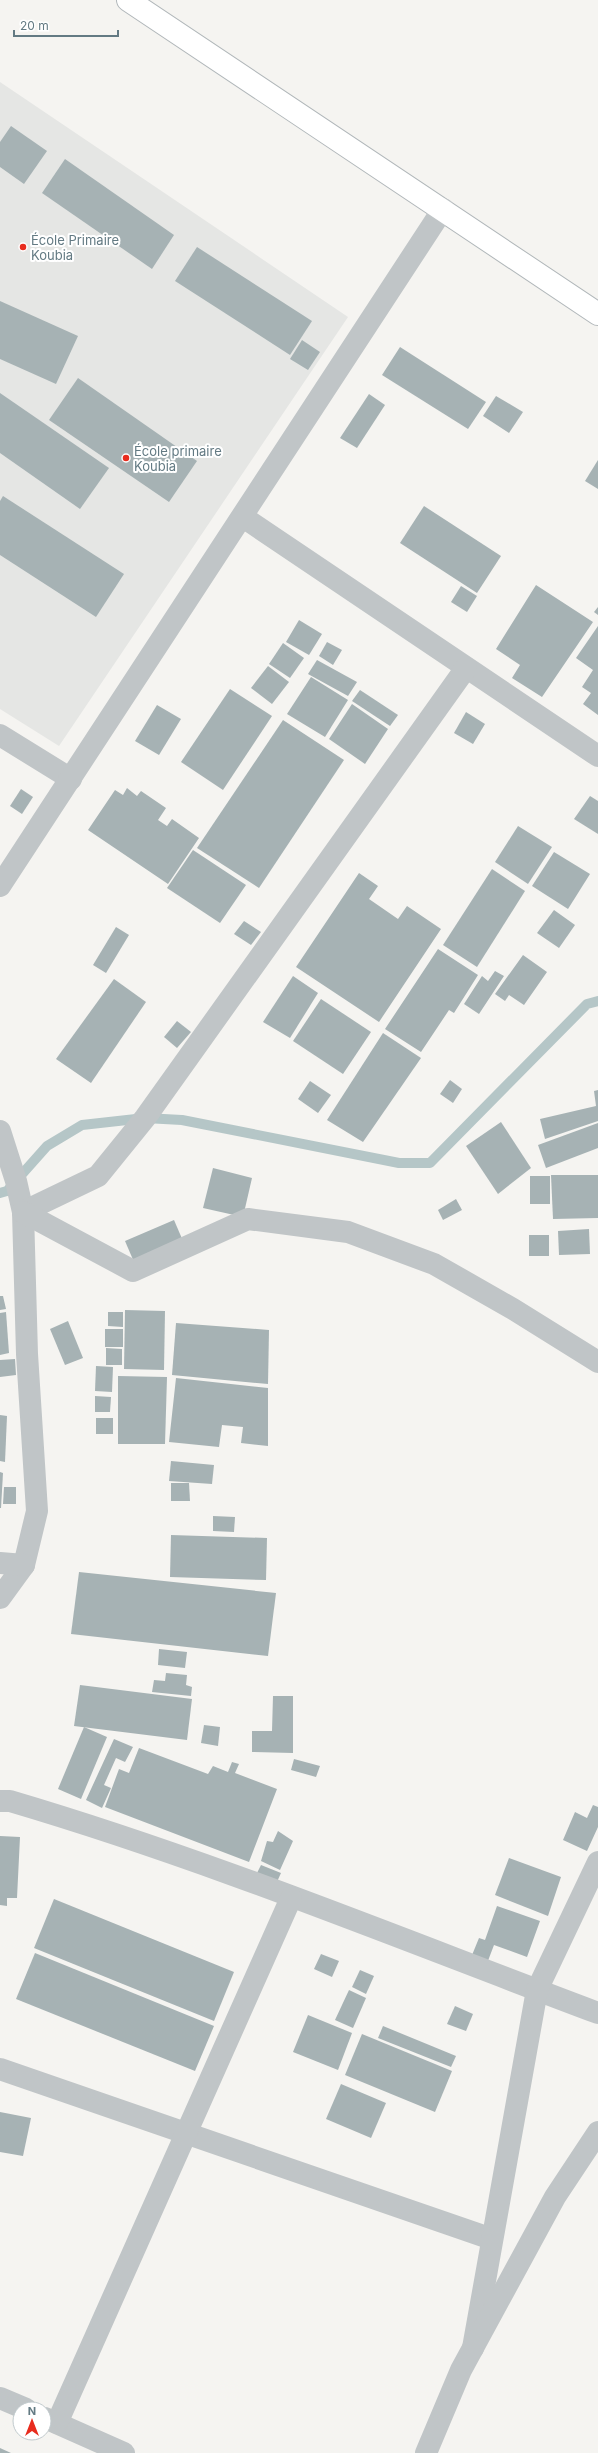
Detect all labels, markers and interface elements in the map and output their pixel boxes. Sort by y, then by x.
scale bar [14,12,118,38]
text: 20 m [20,18,49,33]
place label: École Primaire Koubia [31,232,119,263]
marker: École Primaire Koubia [18,242,28,252]
place label: École primaire Koubia [134,443,222,474]
marker: École primaire Koubia [121,453,131,463]
north arrow [12,2401,52,2441]
text: N [28,2404,36,2418]

